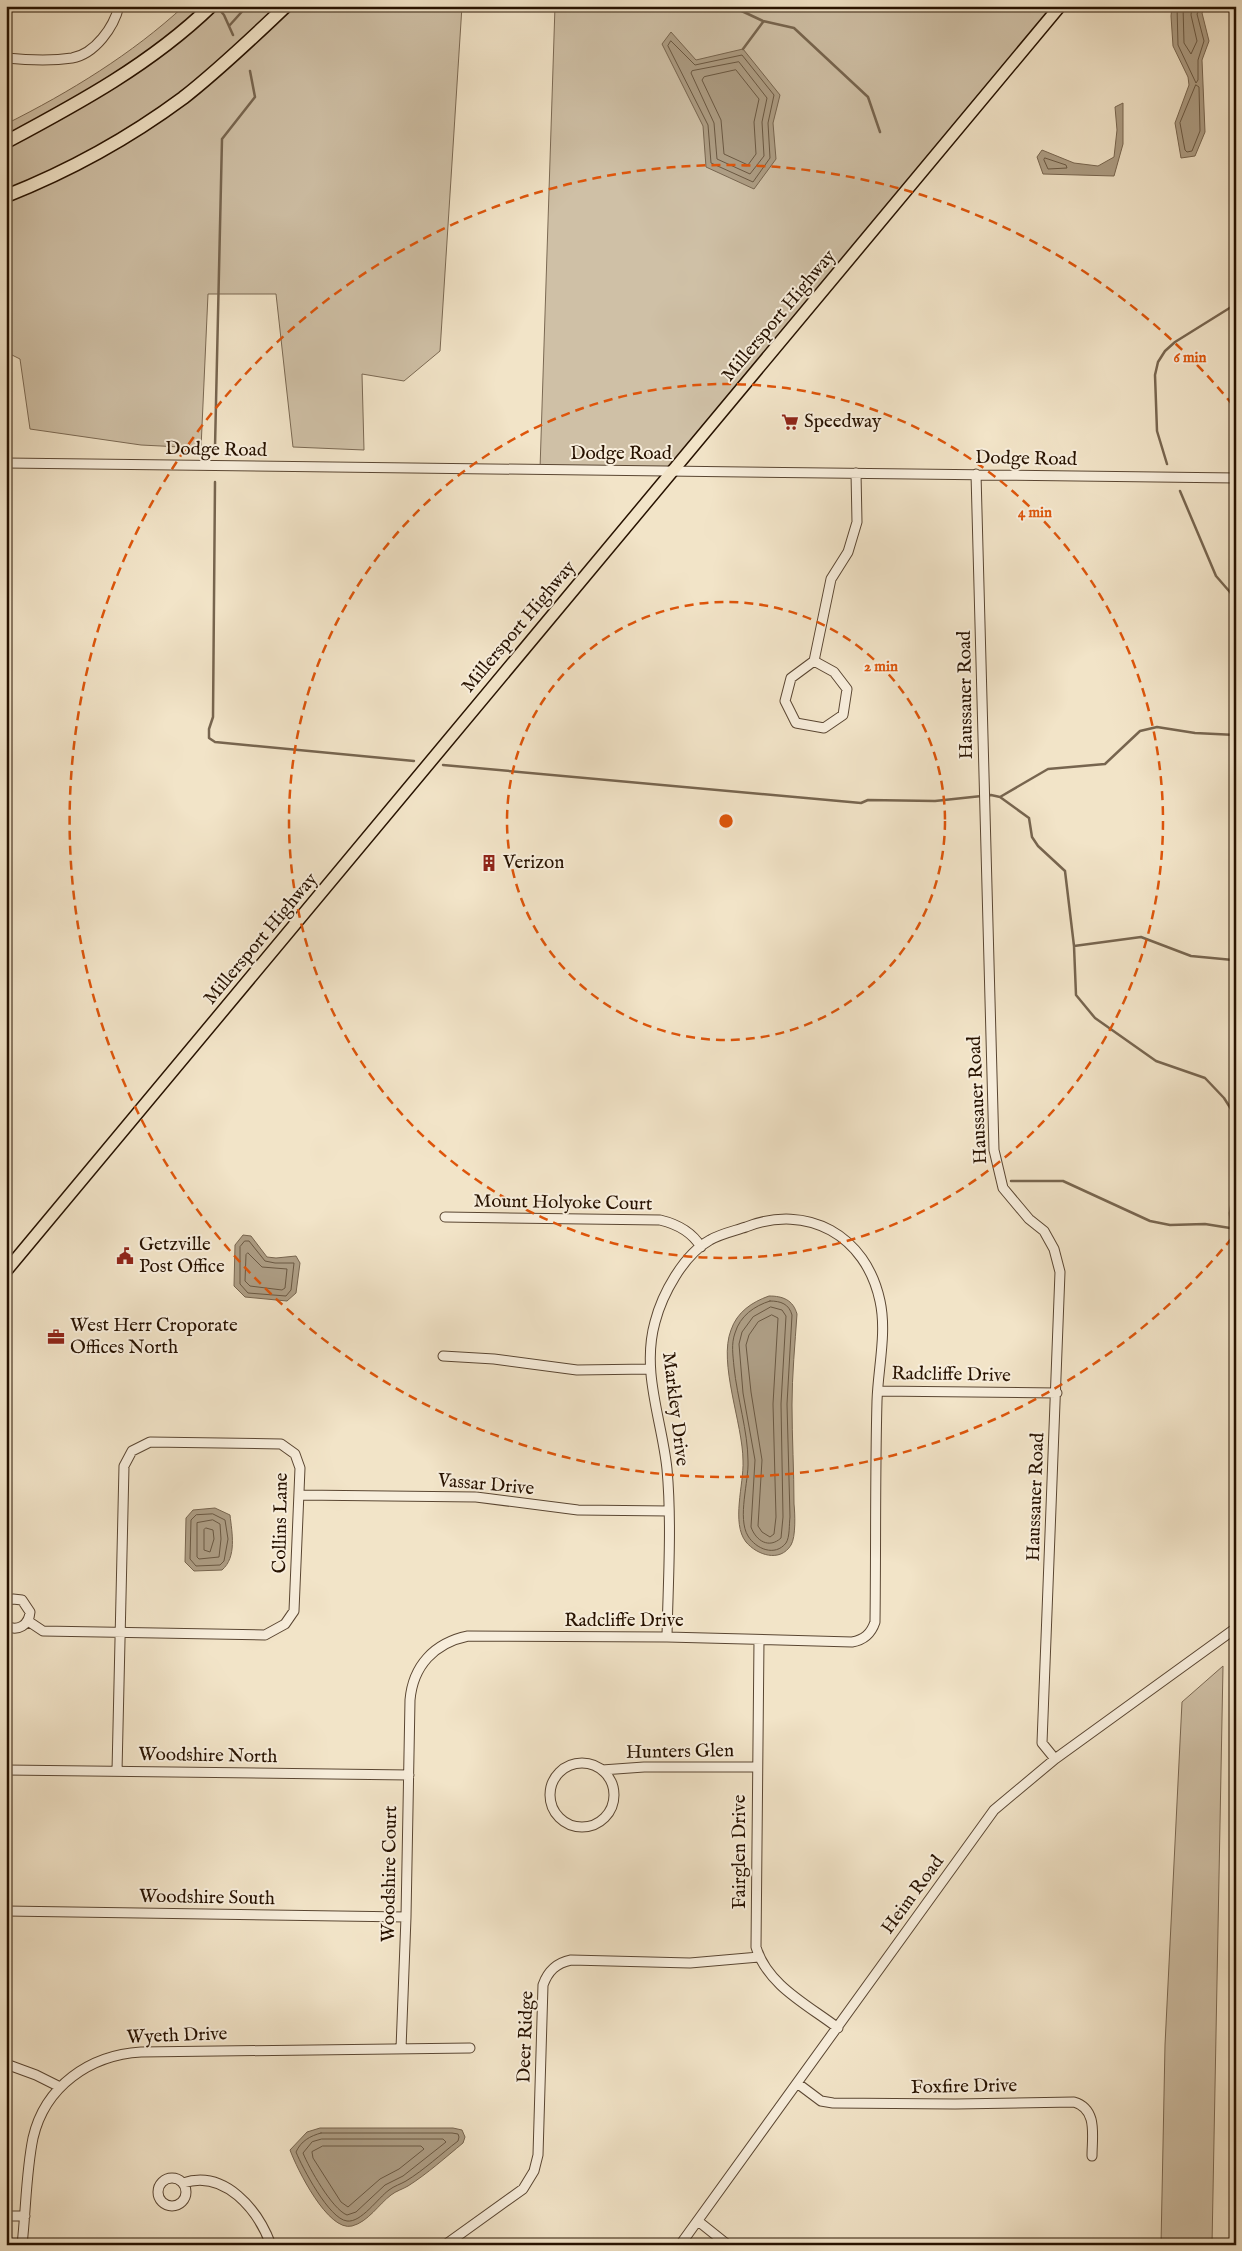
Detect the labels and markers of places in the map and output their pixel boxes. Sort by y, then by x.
place label: Speedway [804,410,882,434]
supermarket icon: Speedway [780,412,800,432]
centre of rings [717,812,735,830]
place label: Verizon [502,851,564,875]
building icon: Verizon [479,853,499,873]
place label: Getzville Post Office [139,1233,225,1279]
public building icon: Getzville Post Office [115,1246,135,1266]
place label: West Herr Croporate Offices North [70,1314,238,1360]
office icon: West Herr Croporate Offices North [46,1327,66,1347]

